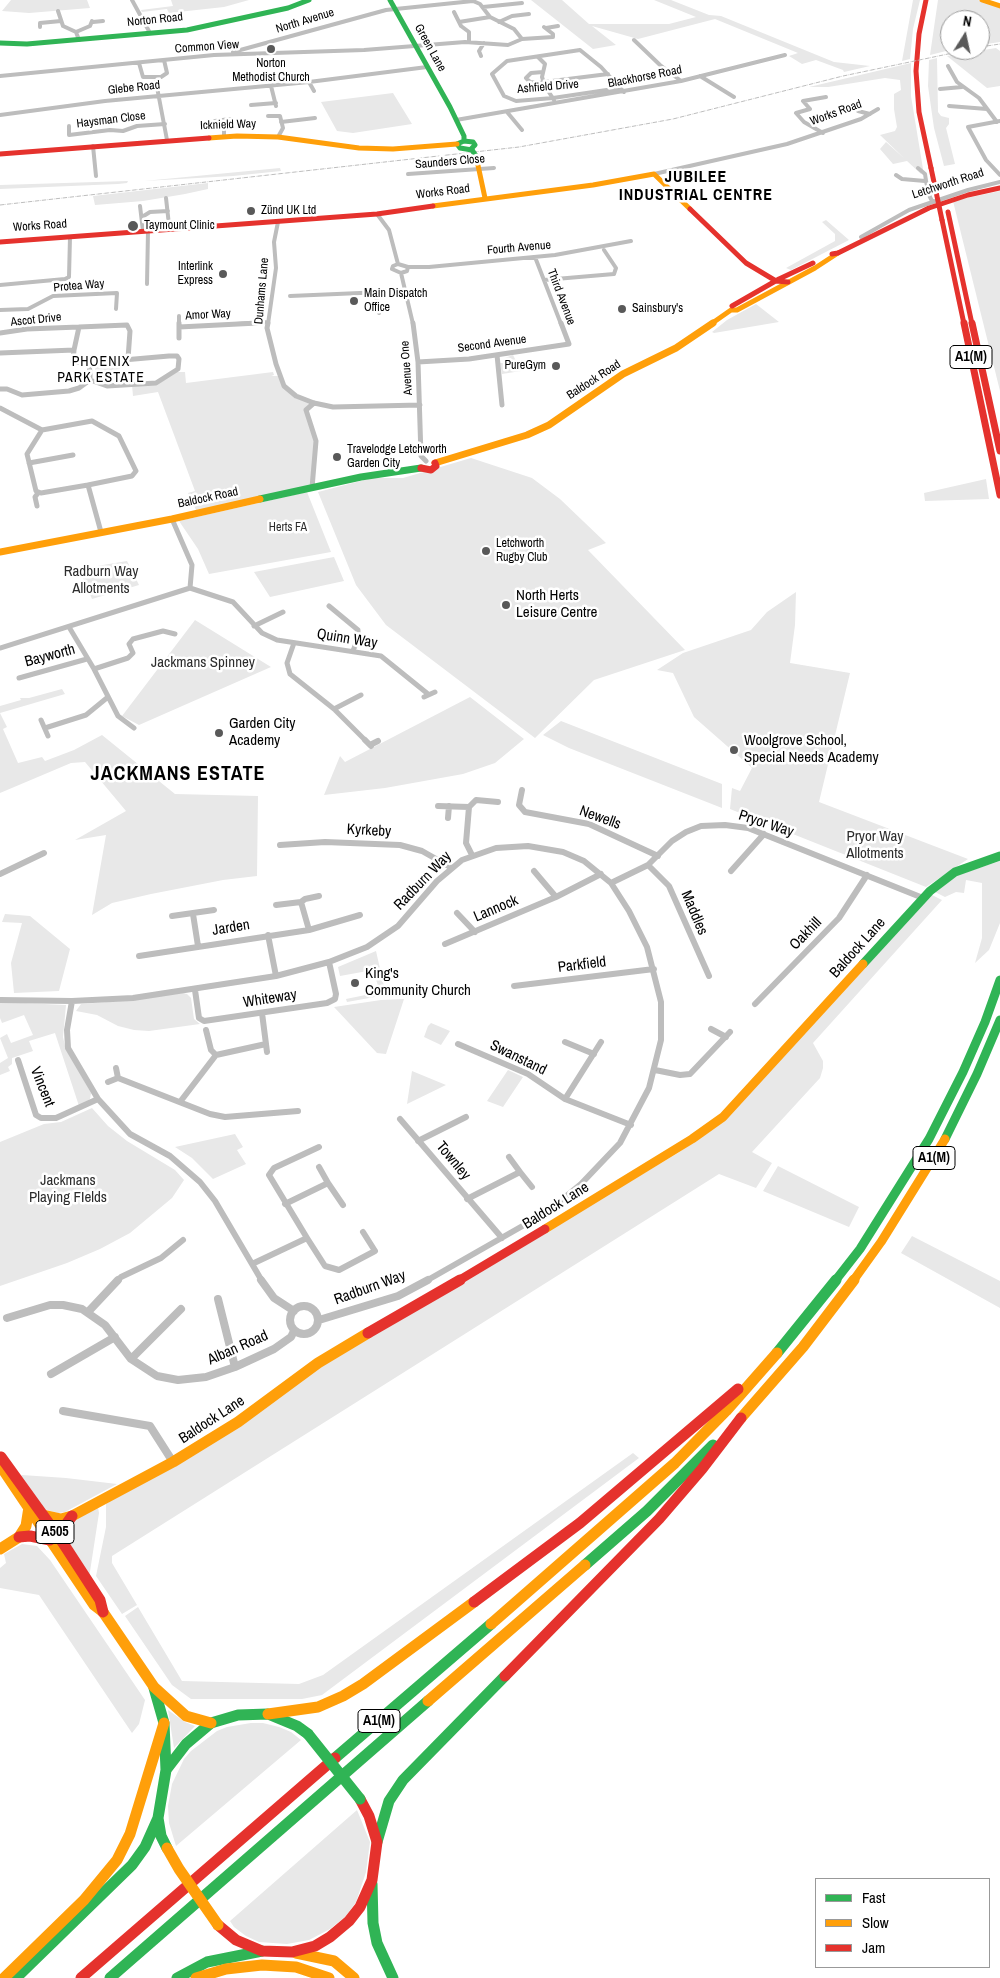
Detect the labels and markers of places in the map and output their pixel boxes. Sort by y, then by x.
marker: Norton Methodist Church [265,43,277,55]
place label: Norton Methodist Church [232,57,310,85]
place label: Zünd UK Ltd [261,204,316,218]
marker: Zünd UK Ltd [245,205,257,217]
marker: Taymount Clinic [126,219,140,233]
place label: Taymount Clinic [144,219,215,233]
place label: Interlink Express [177,260,213,288]
marker: Interlink Express [217,268,229,280]
place label: Main Dispatch Office [364,287,427,315]
marker: Main Dispatch Office [348,295,360,307]
place label: Sainsbury's [632,302,683,316]
marker: Sainsbury's [616,303,628,315]
place label: PureGym [504,359,546,373]
marker: PureGym [550,360,562,372]
place label: Travelodge Letchworth Garden City [347,443,447,471]
marker: Travelodge Letchworth Garden City [331,451,343,463]
place label: Letchworth Rugby Club [496,537,547,565]
marker: Letchworth Rugby Club [480,545,492,557]
place label: North Herts Leisure Centre [516,587,597,622]
marker: North Herts Leisure Centre [500,599,512,611]
place label: Garden City Academy [229,715,295,750]
marker: Garden City Academy [213,727,225,739]
place label: Woolgrove School, Special Needs Academy [744,732,879,767]
marker: Woolgrove School, Special Needs Academy [728,744,740,756]
place label: King's Community Church [365,965,471,1000]
marker: King's Community Church [349,977,361,989]

